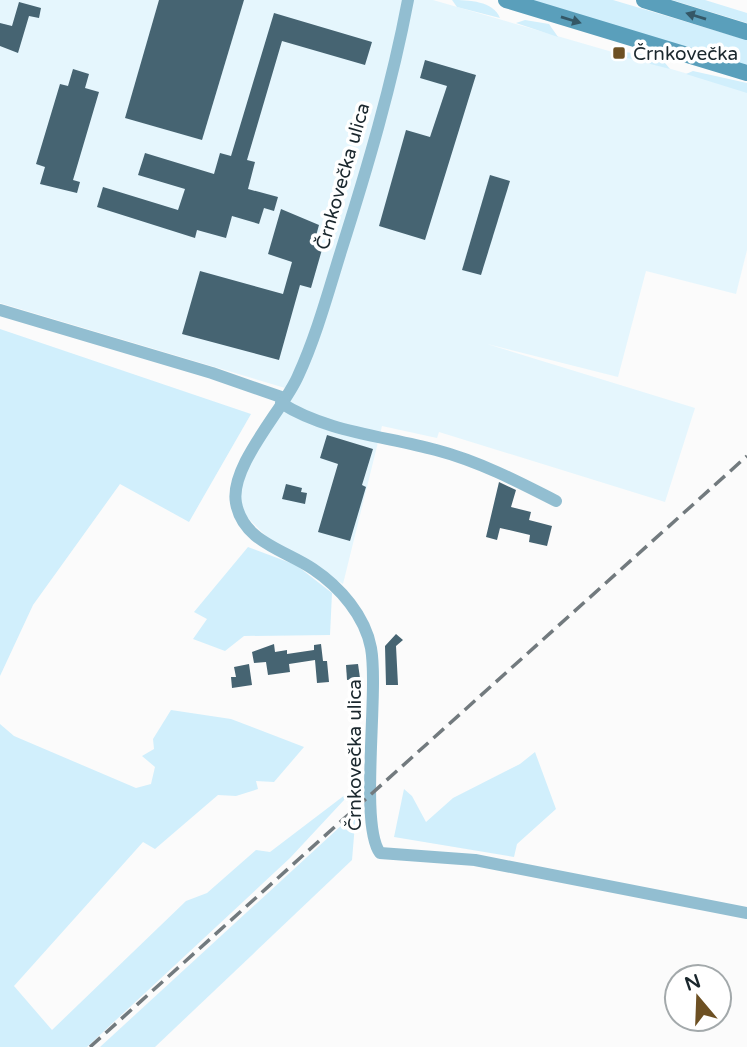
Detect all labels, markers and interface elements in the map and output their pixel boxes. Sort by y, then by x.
one-way arrow [685,11,706,21]
one-way arrow [561,15,582,25]
place label: Črnkovečka [633,43,738,65]
marker: Črnkovečka [611,45,627,61]
street label: Črnkovečka ulica [311,100,374,252]
street label: Črnkovečka ulica [344,679,366,831]
north arrow [663,963,733,1033]
text: N [682,970,704,996]

